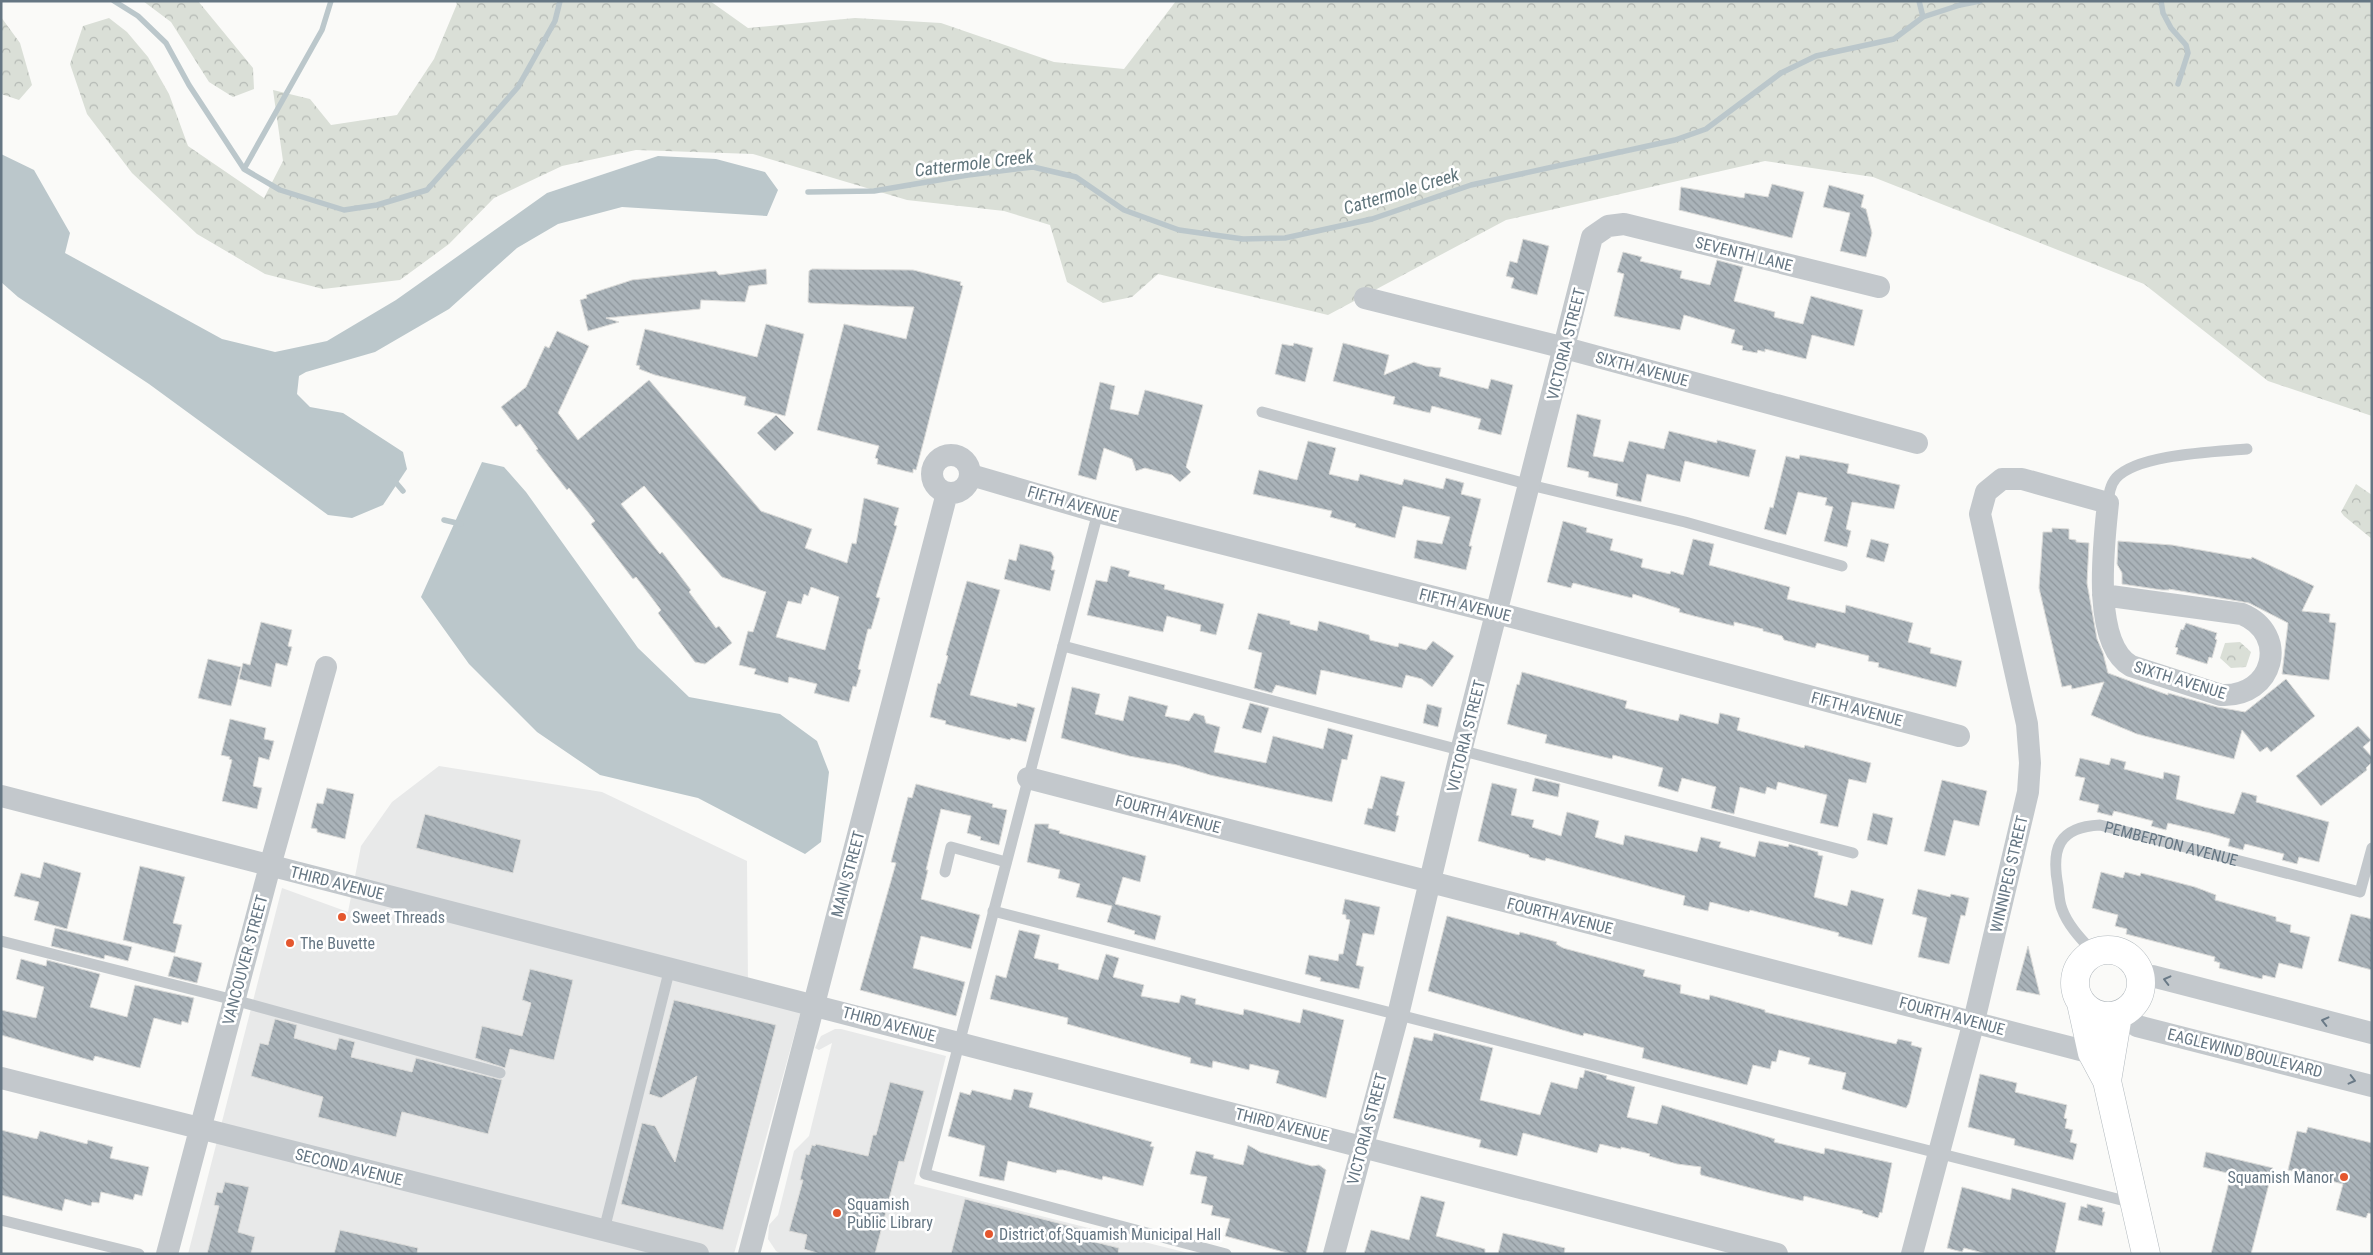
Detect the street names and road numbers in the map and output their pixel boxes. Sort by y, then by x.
street label: SEVENTH LANE [1693,233,1795,275]
street label: VICTORIA STREET [1543,286,1589,402]
street label: SIXTH AVENUE [1593,347,1691,391]
street label: FIFTH AVENUE [1025,482,1121,526]
street label: FIFTH AVENUE [1417,584,1513,626]
street label: SIXTH AVENUE [2132,657,2228,703]
street label: VICTORIA STREET [1443,678,1489,794]
street label: FIFTH AVENUE [1809,688,1905,730]
street label: FOURTH AVENUE [1113,791,1223,837]
street label: WINNIPEG STREET [1986,814,2032,934]
street label: PEMBERTON AVENUE [2102,817,2240,870]
street label: MAIN STREET [827,829,869,919]
street label: THIRD AVENUE [288,862,386,904]
street label: VANCOUVER STREET [219,893,271,1027]
street label: FOURTH AVENUE [1505,894,1615,938]
street label: FOURTH AVENUE [1897,993,2007,1039]
street label: THIRD AVENUE [840,1002,938,1046]
street label: EAGLEWIND BOULEVARD [2165,1025,2325,1081]
street label: VICTORIA STREET [1343,1071,1391,1187]
street label: THIRD AVENUE [1233,1104,1331,1146]
street label: SECOND AVENUE [293,1144,405,1190]

